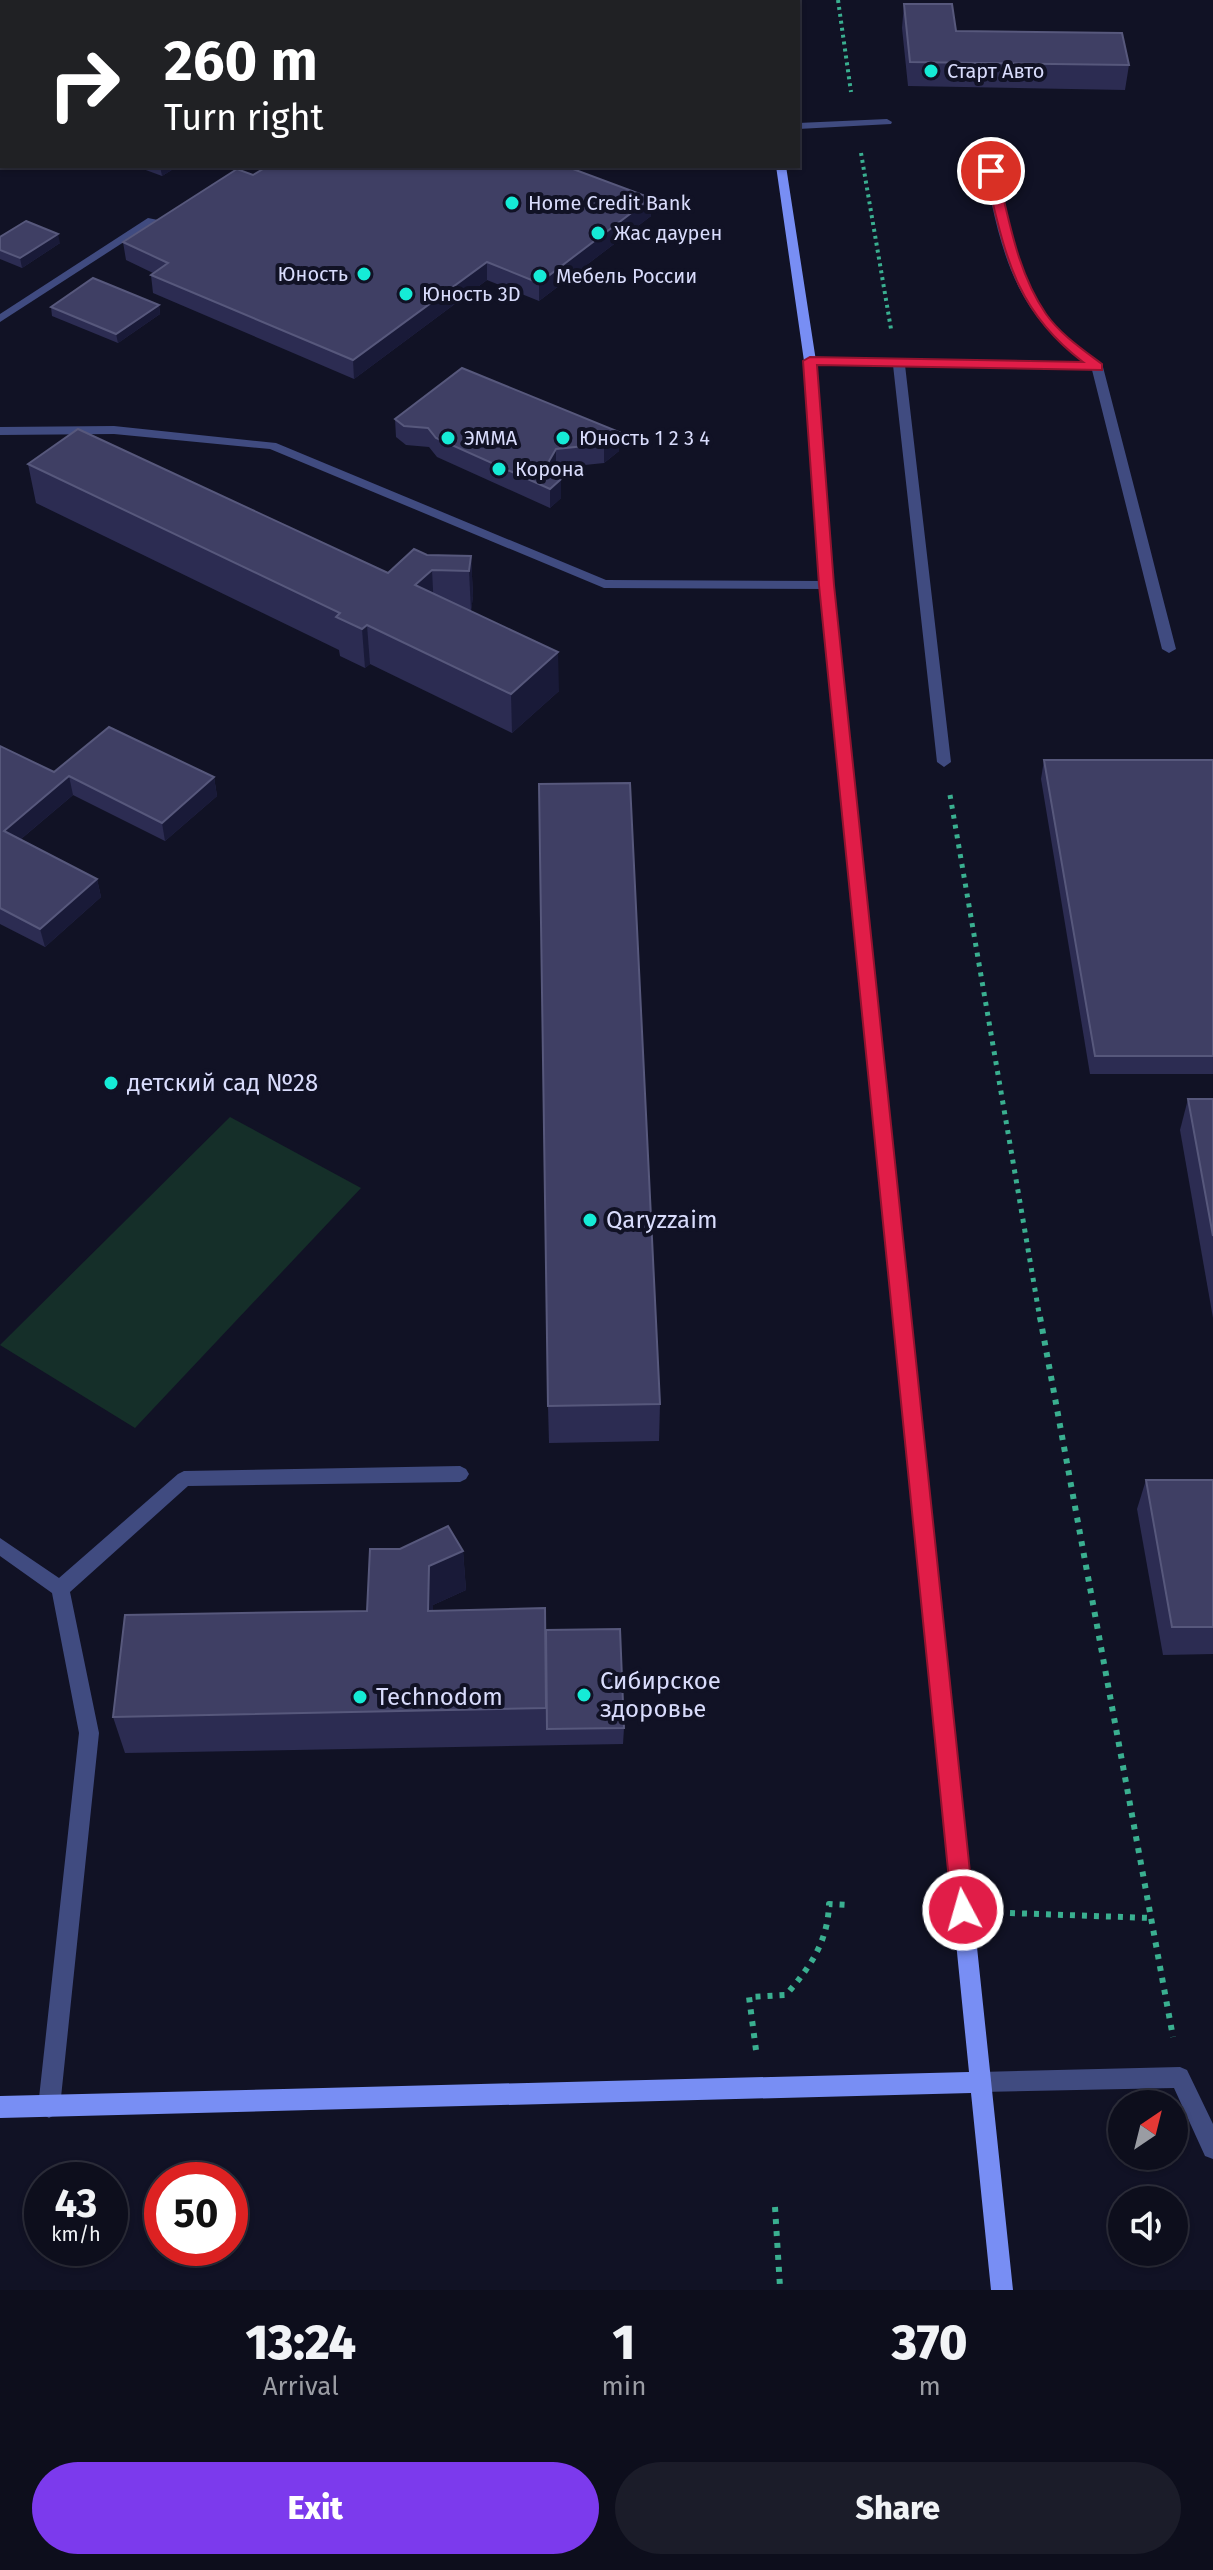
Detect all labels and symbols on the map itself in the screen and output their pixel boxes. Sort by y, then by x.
place label: Старт Авто [947,59,1045,83]
marker: Старт Авто [922,62,940,80]
pin [957,137,1025,205]
place label: Home Credit Bank [528,191,691,215]
marker: Home Credit Bank [503,194,521,212]
place label: Жас даурен [614,221,722,245]
marker: Жас даурен [589,224,607,242]
place label: Юность [278,262,348,286]
place label: Мебель России [556,264,697,288]
marker: Юность [355,265,373,283]
marker: Мебель России [531,267,549,285]
place label: Юность 3D [422,282,521,306]
marker: Юность 3D [397,285,415,303]
place label: ЭММА [464,426,518,450]
place label: Юность 1 2 3 4 [579,426,710,450]
marker: ЭММА [439,429,457,447]
marker: Юность 1 2 3 4 [554,429,572,447]
place label: Корона [515,457,584,481]
marker: Корона [490,460,508,478]
place label: детский сад №28 [127,1069,318,1097]
marker: детский сад №28 [102,1074,120,1092]
place label: Qaryzzaim [606,1206,717,1234]
marker: Qaryzzaim [581,1211,599,1229]
place label: Сибирское здоровье [600,1667,721,1723]
place label: Technodom [376,1683,503,1711]
marker: Сибирское здоровье [575,1686,593,1704]
marker: Technodom [351,1688,369,1706]
position arrow [921,1868,1005,1952]
north arrow [1108,2090,1188,2170]
speed limit sign: 50 [144,2162,248,2266]

